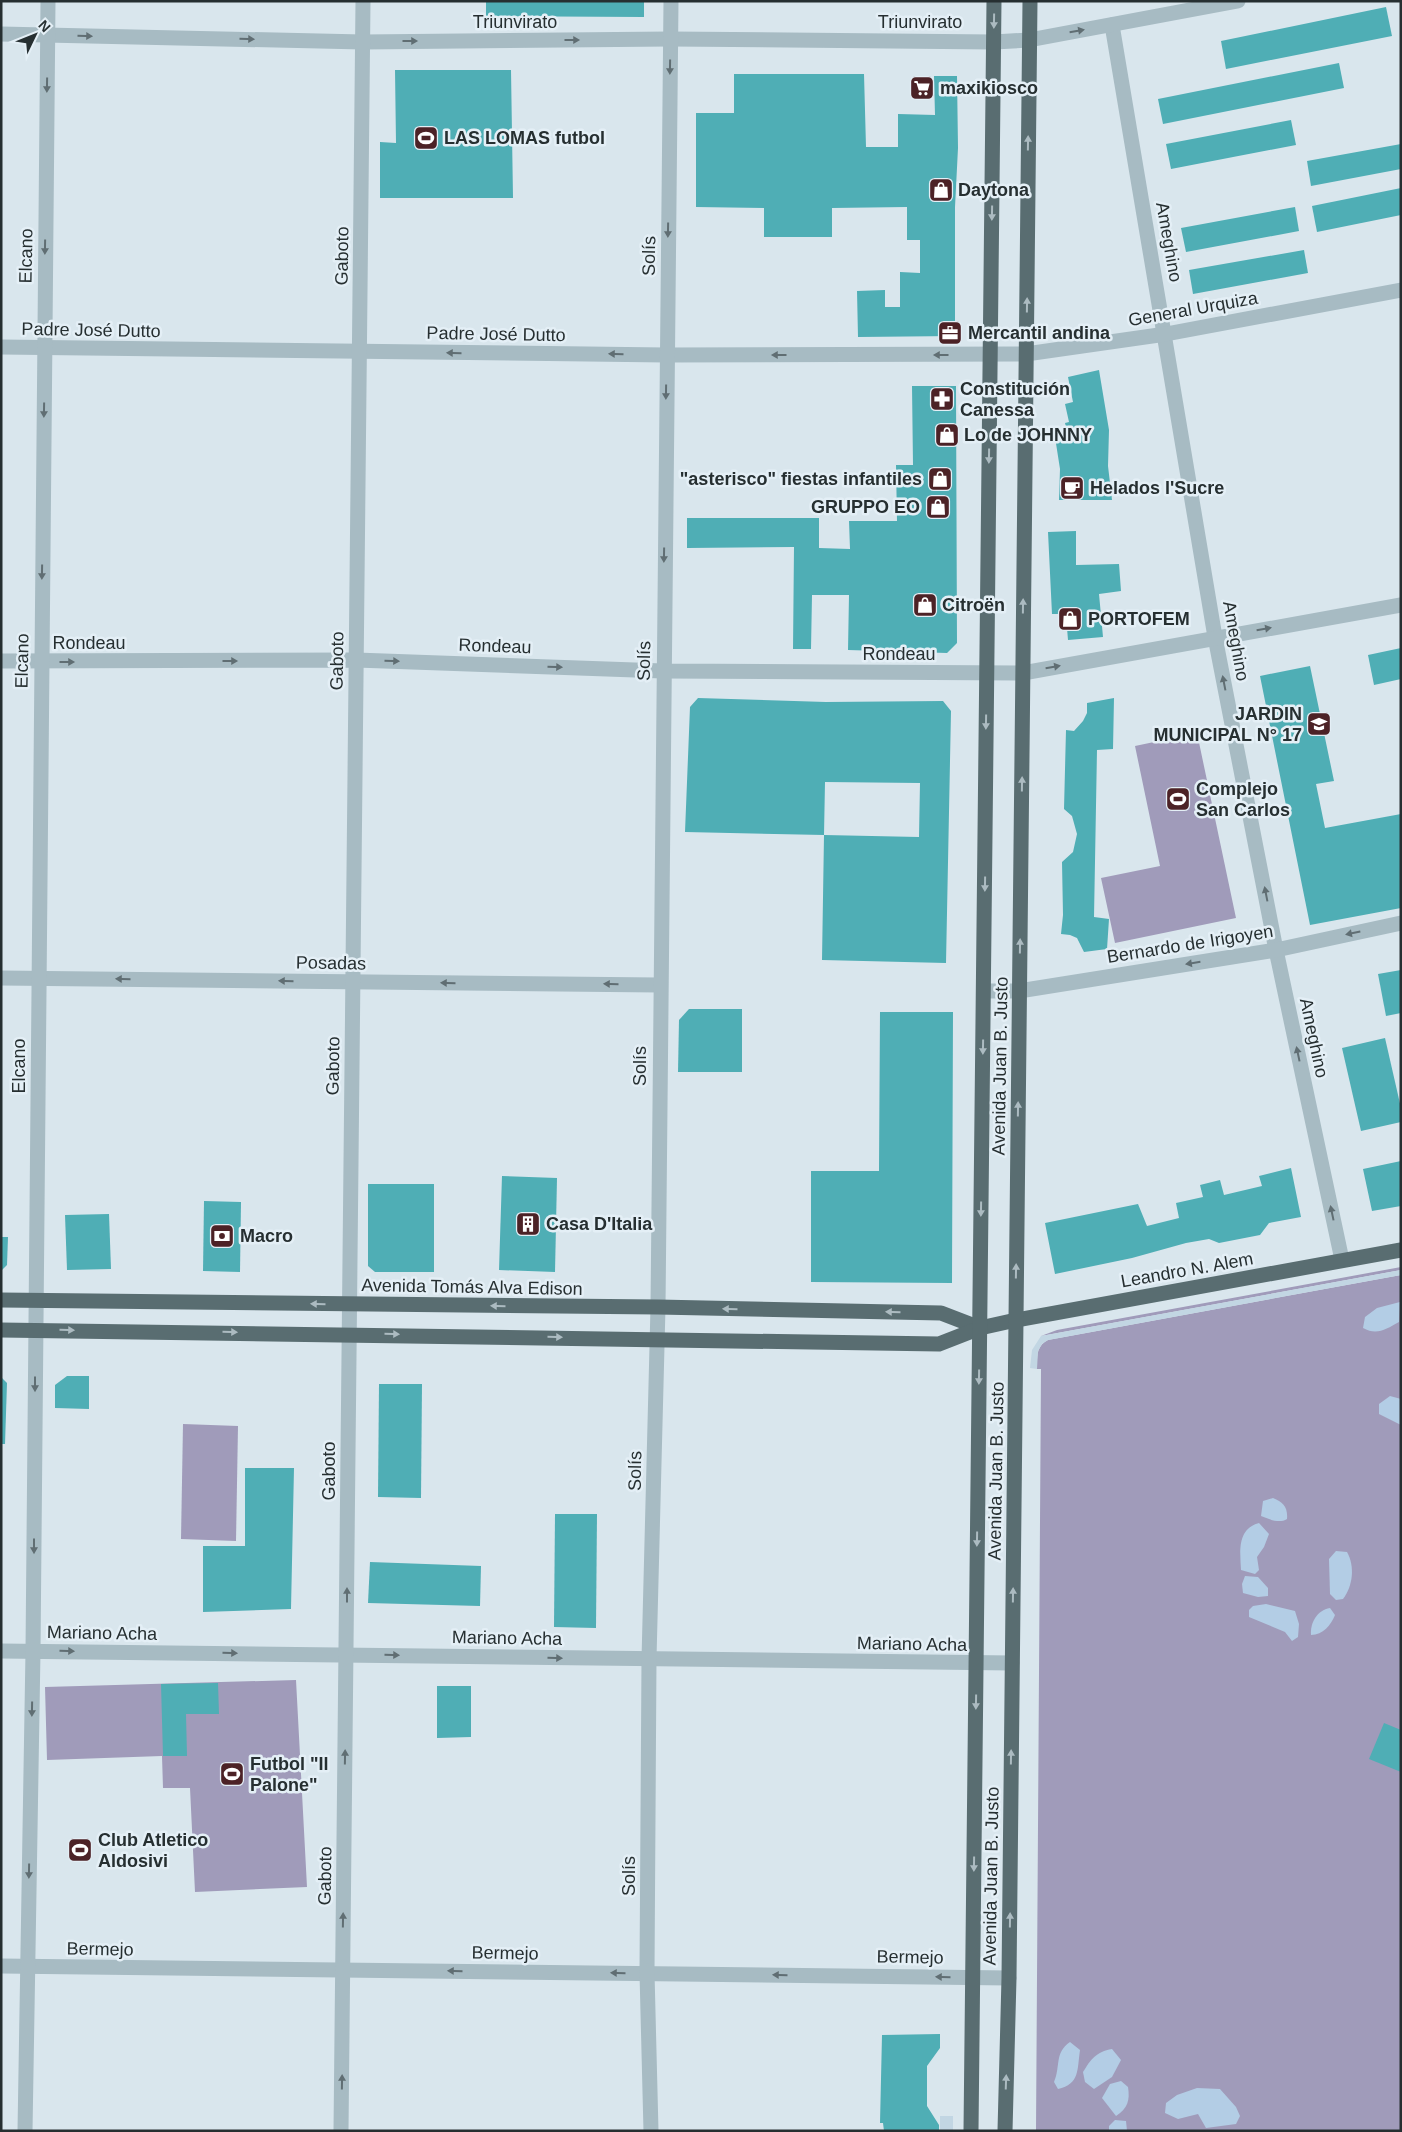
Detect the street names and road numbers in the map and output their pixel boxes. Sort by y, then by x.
street label: Triunvirato [473,12,557,32]
street label: Triunvirato [878,12,962,32]
street label: Ameghino [1152,200,1186,284]
street label: Gaboto [331,226,353,286]
street label: Elcano [16,228,36,284]
street label: Solís [639,236,659,276]
street label: General Urquiza [1127,288,1260,330]
street label: Padre José Dutto [21,319,161,341]
street label: Padre José Dutto [426,323,566,345]
street label: Ameghino [1219,599,1253,683]
street label: Gaboto [326,631,348,691]
street label: Elcano [12,633,32,689]
street label: Rondeau [52,633,126,653]
street label: Rondeau [458,635,532,657]
street label: Solís [634,641,654,681]
street label: Rondeau [862,644,936,664]
street label: Bernardo de Irigoyen [1105,921,1275,967]
street label: Posadas [296,952,366,974]
street label: Avenida Juan B. Justo [988,976,1012,1156]
street label: Ameghino [1296,996,1332,1080]
street label: Gaboto [322,1036,344,1096]
street label: Elcano [9,1038,29,1094]
street label: Solís [630,1046,650,1086]
street label: Leandro N. Alem [1119,1249,1255,1291]
street label: Avenida Tomás Alva Edison [361,1275,583,1299]
street label: Avenida Juan B. Justo [984,1381,1008,1561]
street label: Gaboto [319,1441,339,1501]
street label: Solís [625,1451,645,1491]
street label: Mariano Acha [47,1622,158,1644]
street label: Mariano Acha [452,1627,563,1649]
street label: Mariano Acha [857,1633,968,1655]
street label: Avenida Juan B. Justo [979,1786,1003,1966]
street label: Gaboto [314,1846,336,1906]
street label: Solís [619,1856,639,1896]
street label: Bermejo [66,1938,134,1960]
street label: Bermejo [471,1942,539,1964]
street label: Bermejo [876,1946,944,1968]

